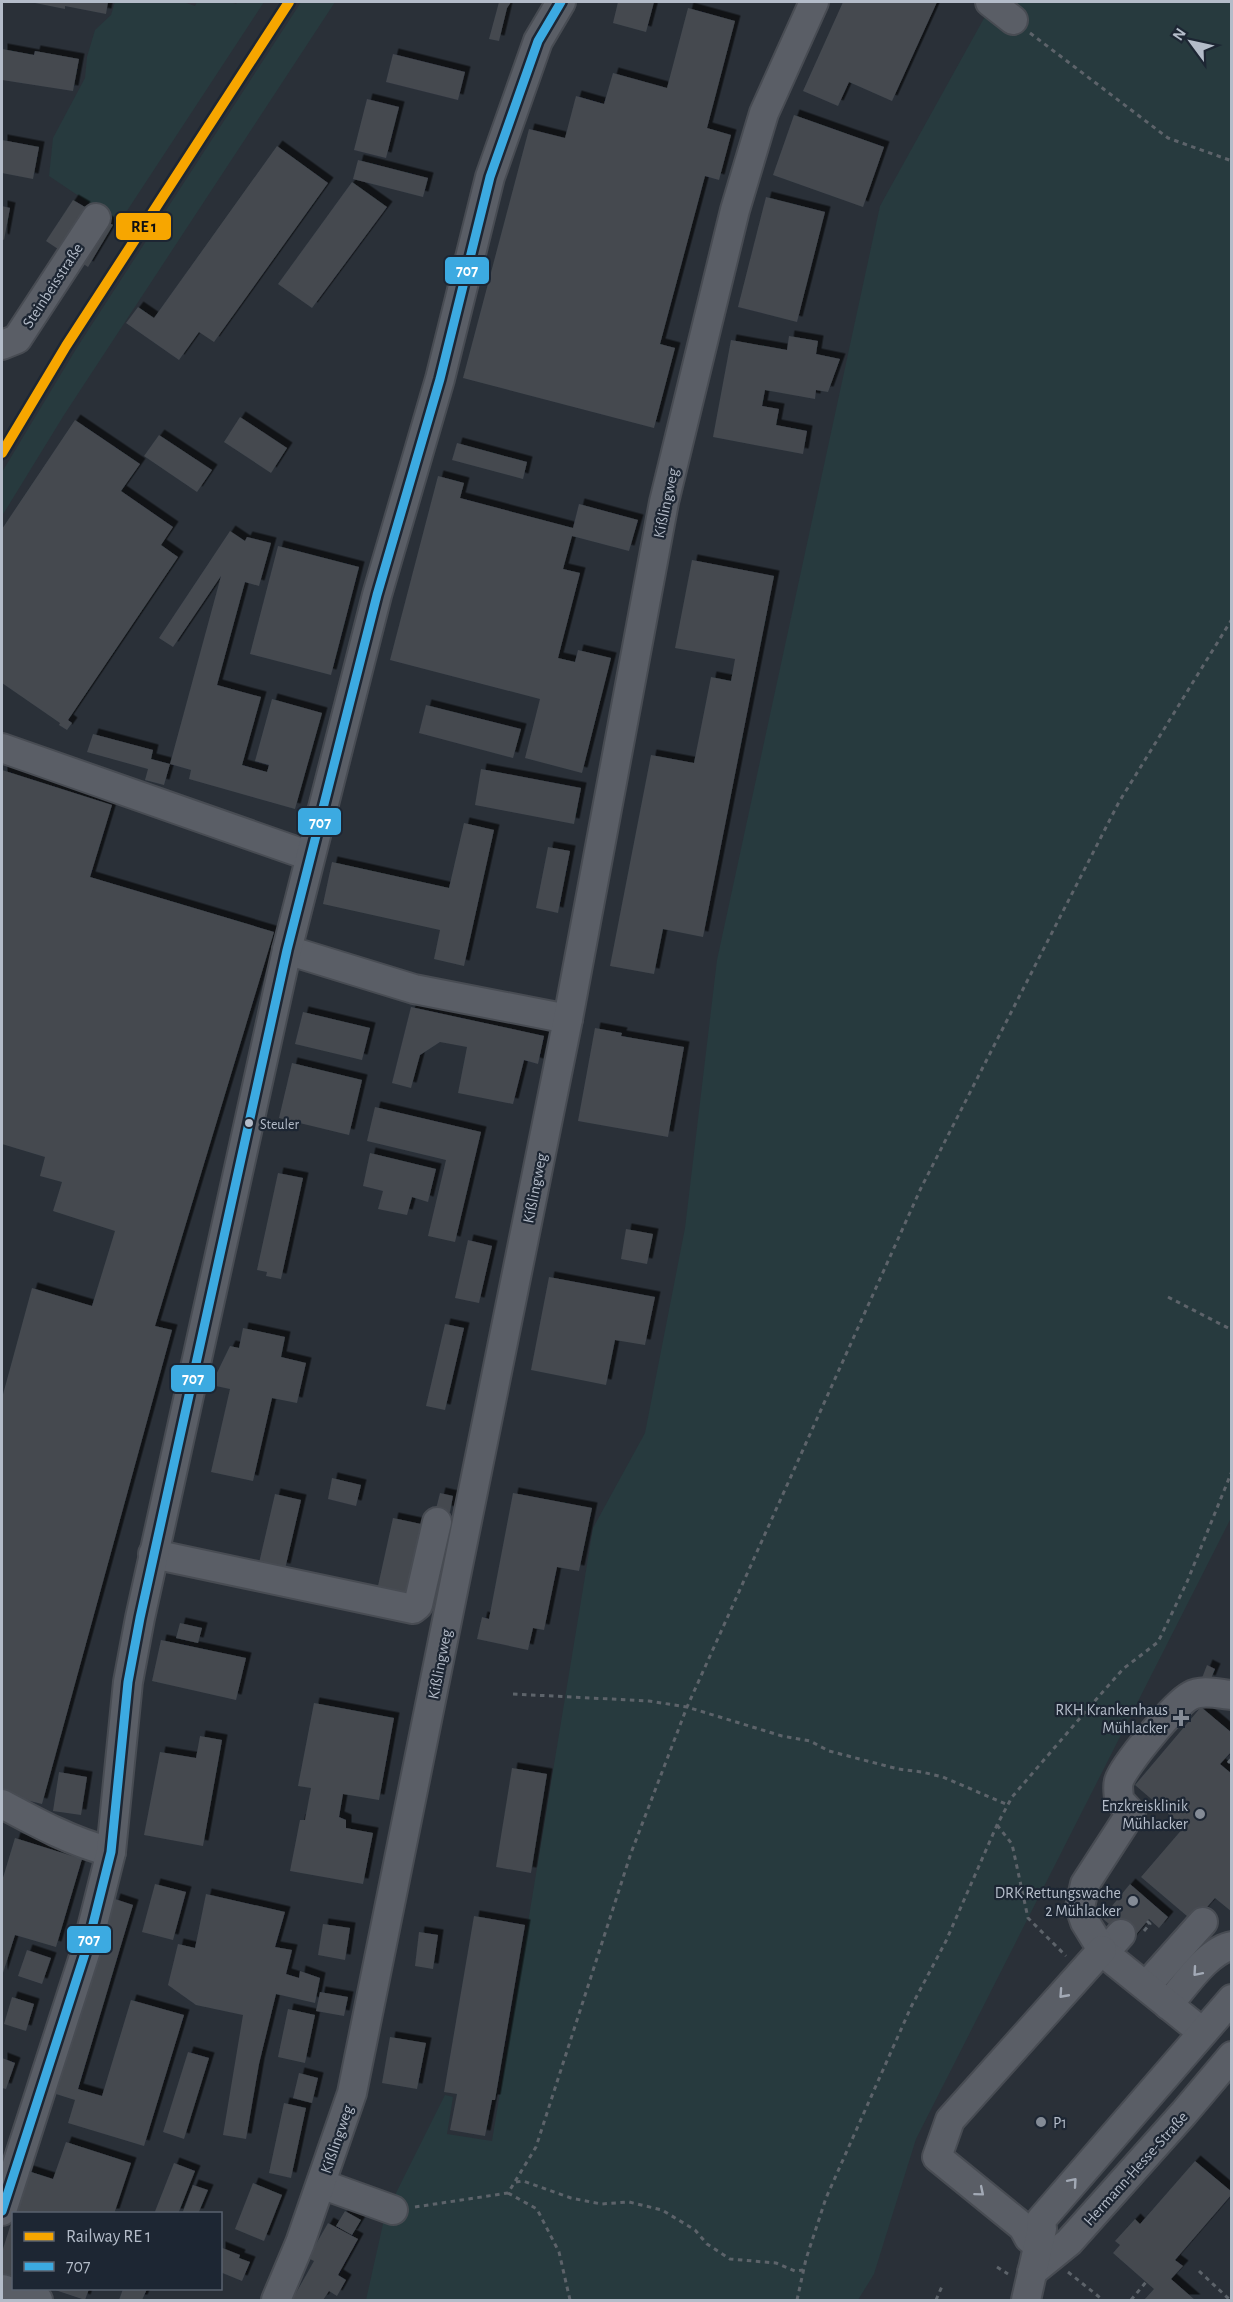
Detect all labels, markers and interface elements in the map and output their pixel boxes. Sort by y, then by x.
north arrow [1161,12,1221,72]
text: N [1170,25,1189,43]
line badge: RE 1 [115,212,172,241]
text: RE 1 [131,219,157,235]
street label: Steinbeisstraße [20,241,86,331]
line badge: 707 [444,256,490,285]
text: 707 [456,263,478,279]
street label: Kißlingweg [651,467,681,540]
line badge: 707 [297,807,342,836]
text: 707 [309,815,331,831]
marker: Steuler [243,1117,255,1129]
place label: Steuler [260,1118,299,1132]
street label: Kißlingweg [520,1152,550,1225]
line badge: 707 [170,1364,216,1393]
text: 707 [182,1371,204,1387]
street label: Kißlingweg [425,1628,455,1701]
place label: RKH Krankenhaus Mühlacker [1055,1702,1169,1736]
marker: RKH Krankenhaus Mühlacker [1172,1709,1190,1727]
place label: Enzkreisklinik Mühlacker [1101,1798,1189,1832]
marker: Enzkreisklinik Mühlacker [1193,1807,1207,1821]
place label: DRK Rettungswache 2 Mühlacker [995,1885,1122,1919]
marker: DRK Rettungswache 2 Mühlacker [1126,1894,1140,1908]
line badge: 707 [66,1925,112,1954]
text: 707 [78,1932,100,1948]
one-way arrow [1193,1965,1204,1975]
one-way arrow [1059,1987,1070,1998]
street label: Kißlingweg [318,2103,356,2176]
street label: Hermann-Hesse-Straße [1080,2109,1191,2229]
marker: P1 [1034,2115,1048,2129]
place label: P1 [1053,2115,1067,2131]
one-way arrow [1066,2178,1077,2189]
one-way arrow [973,2185,984,2196]
legend [12,2212,222,2290]
text: Railway RE 1 [66,2228,151,2246]
text: 707 [66,2258,91,2276]

